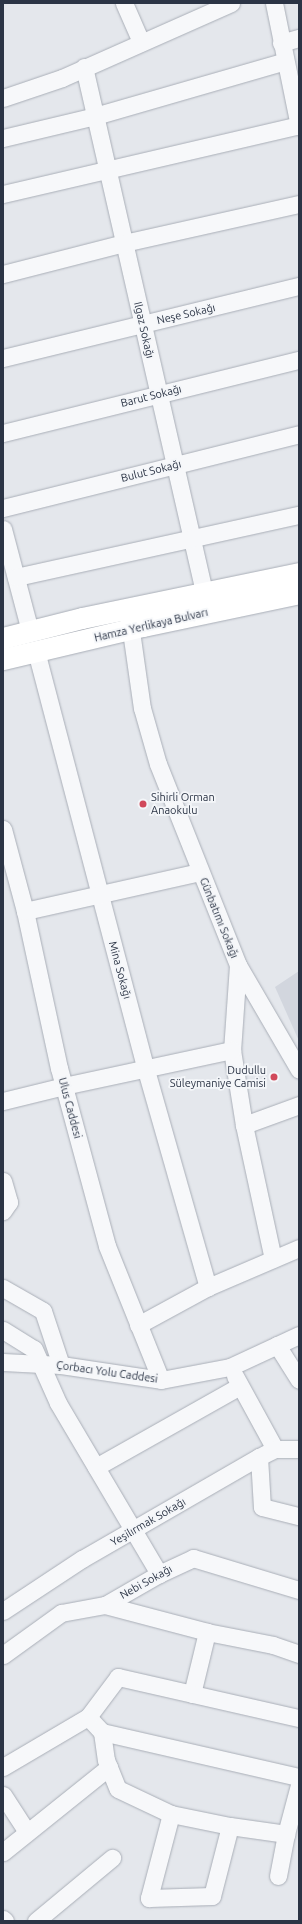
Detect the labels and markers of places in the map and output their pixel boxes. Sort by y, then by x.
place label: Sihirli Orman Anaokulu [151,791,215,817]
marker: Sihirli Orman Anaokulu [138,799,148,809]
place label: Dudullu Süleymaniye Camisi [170,1064,266,1090]
marker: Dudullu Süleymaniye Camisi [269,1072,279,1082]

